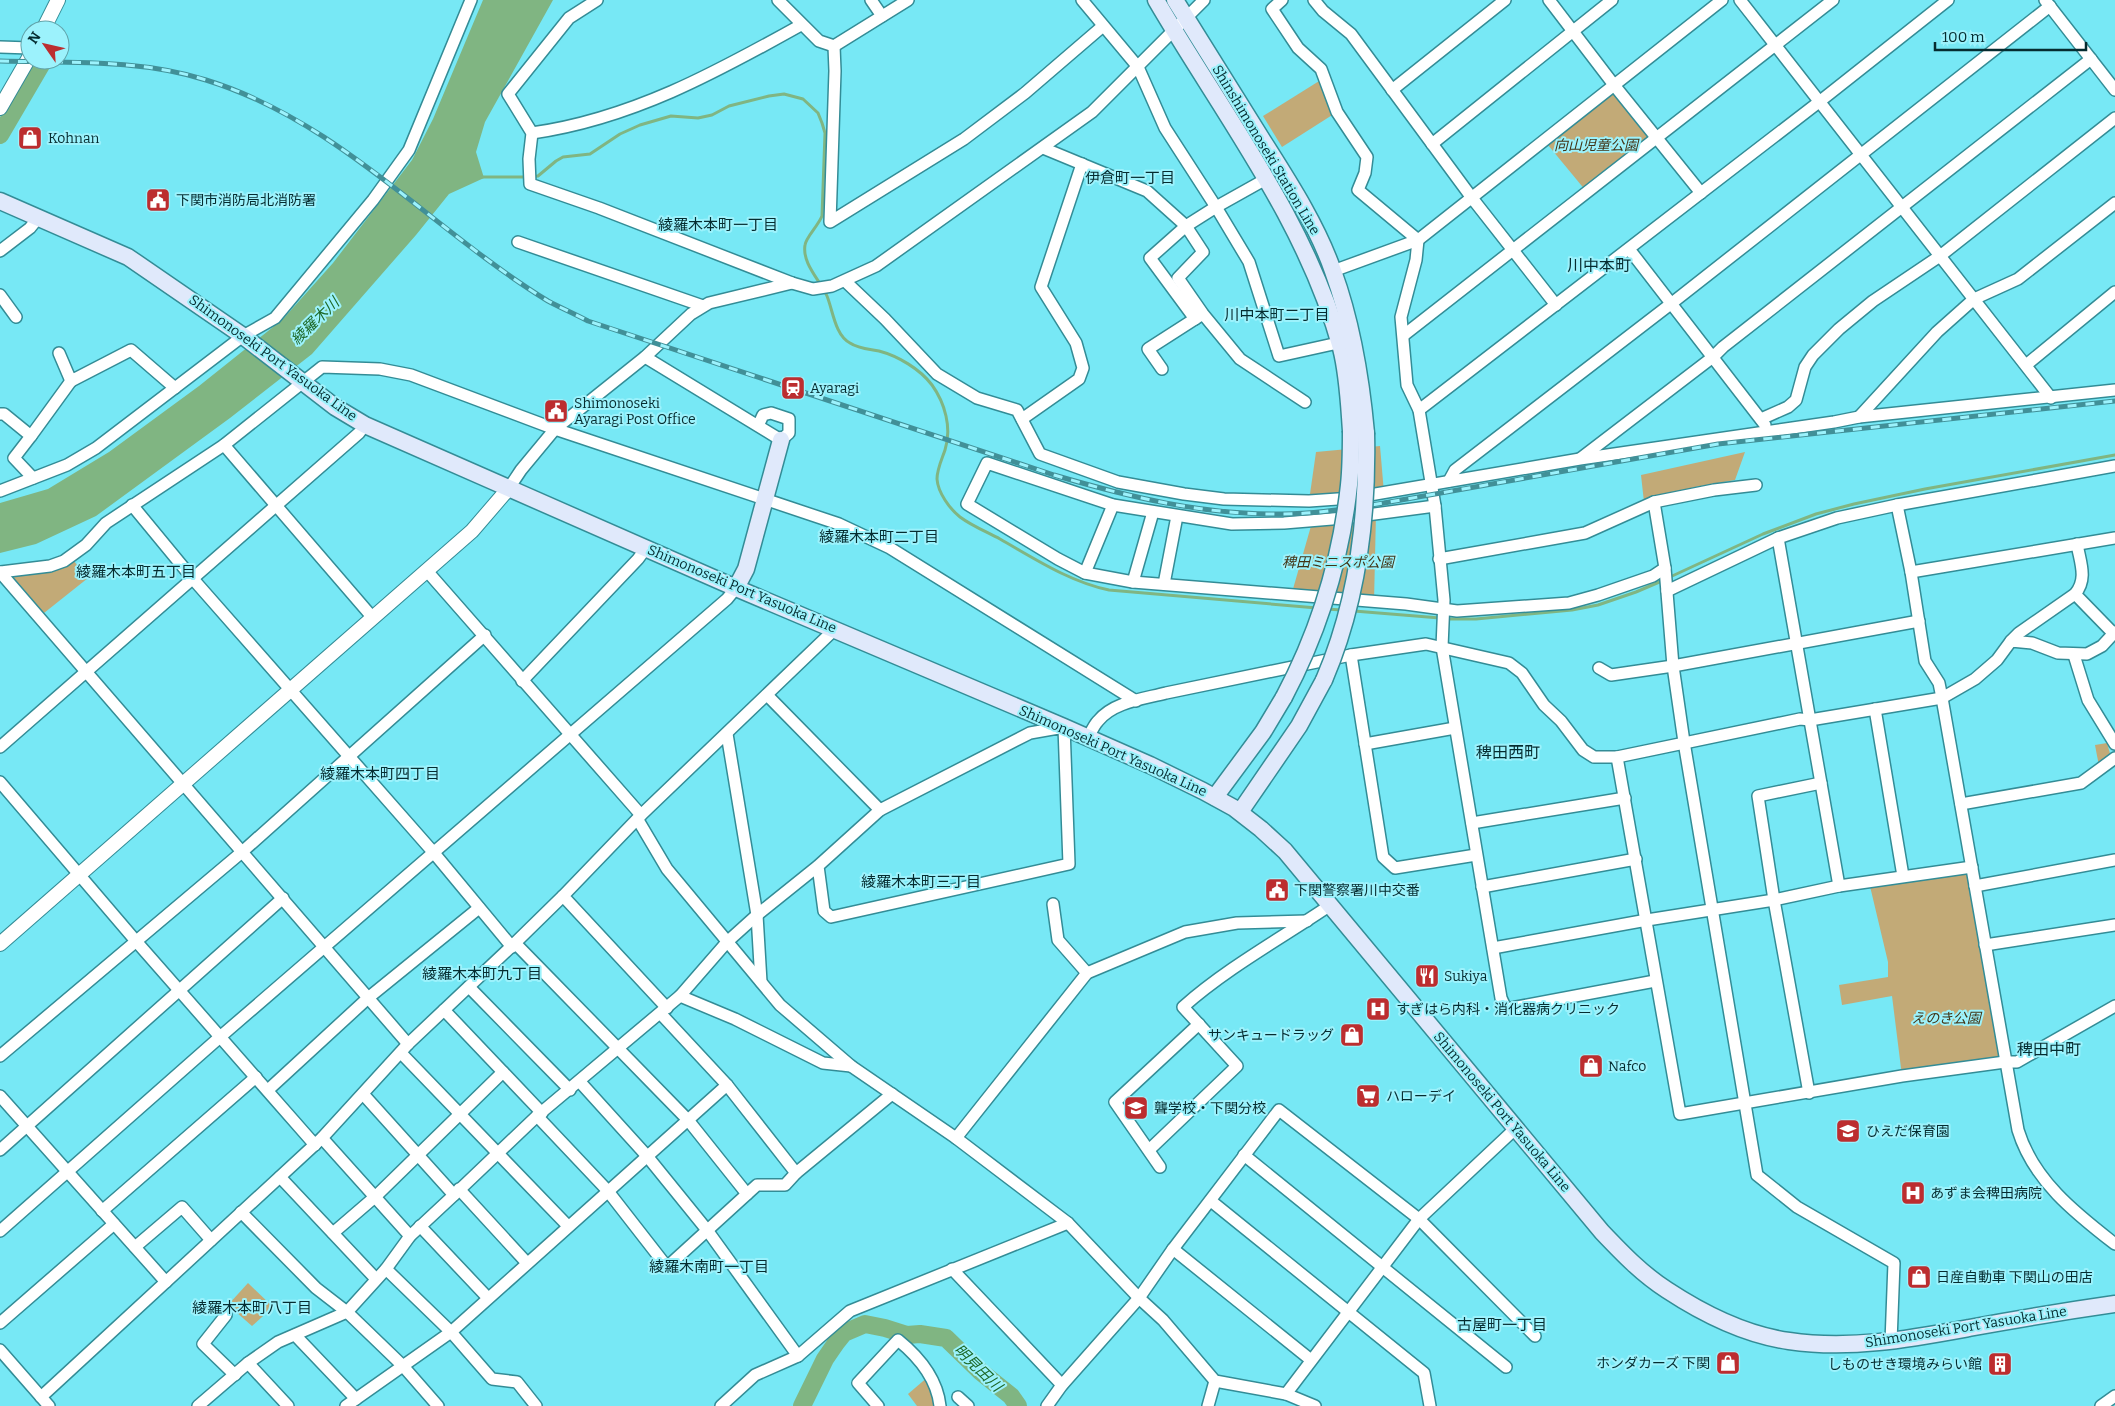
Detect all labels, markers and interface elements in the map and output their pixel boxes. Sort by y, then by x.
north arrow [20,20,70,70]
scale bar [1935,20,2086,52]
text: 100 m [1942,28,1985,46]
text: N [25,29,45,47]
street label: Shinshimonoseki Station Line [1208,62,1324,238]
shop icon: Kohnan [17,125,43,151]
place label: Kohnan [48,130,100,147]
park label: 向山児童公園 [1554,137,1640,154]
district label: 伊倉町一丁目 [1085,169,1175,187]
public building icon: 下関市消防局北消防署 [145,187,171,213]
place label: 下関市消防局北消防署 [176,192,316,209]
district label: 綾羅木本町一丁目 [658,216,778,234]
district label: 川中本町 [1567,256,1631,275]
street label: Shimonoseki Port Yasuoka Line [186,291,360,425]
water label: 綾羅木川 [287,292,344,348]
district label: 川中本町二丁目 [1224,306,1330,324]
station icon: Ayaragi [780,375,806,401]
place label: Ayaragi [810,380,859,397]
place label: Shimonoseki Ayaragi Post Office [574,395,696,428]
public building icon: Shimonoseki Ayaragi Post Office [543,398,569,424]
district label: 綾羅木本町二丁目 [819,528,939,546]
street label: Shimonoseki Port Yasuoka Line [645,541,839,637]
park label: 稗田ミニスポ公園 [1282,554,1396,571]
district label: 綾羅木本町五丁目 [76,563,196,581]
street label: Shimonoseki Port Yasuoka Line [1016,702,1210,800]
district label: 稗田西町 [1476,743,1540,762]
district label: 綾羅木本町四丁目 [320,765,440,783]
district label: 綾羅木本町三丁目 [861,873,981,891]
public building icon: 下関警察署川中交番 [1264,877,1290,903]
place label: 下関警察署川中交番 [1294,882,1420,899]
restaurant icon: Sukiya [1414,963,1440,989]
district label: 綾羅木本町九丁目 [422,965,542,983]
place label: Sukiya [1444,968,1488,985]
hospital icon: すぎはら内科・消化器病クリニック [1365,996,1391,1022]
place label: すぎはら内科・消化器病クリニック [1396,1001,1620,1018]
park label: えのき公園 [1911,1010,1983,1027]
shop icon: サンキュードラッグ [1339,1022,1365,1048]
place label: サンキュードラッグ [1208,1027,1334,1044]
street label: Shimonoseki Port Yasuoka Line [1430,1028,1574,1196]
district label: 稗田中町 [2017,1040,2081,1059]
shop icon: Nafco [1578,1053,1604,1079]
place label: Nafco [1608,1058,1646,1075]
supermarket icon: ハローデイ [1355,1083,1381,1109]
place label: ハローデイ [1386,1088,1456,1105]
school or university icon: 聾学校・下関分校 [1123,1095,1149,1121]
place label: 聾学校・下関分校 [1154,1100,1266,1117]
school or university icon: ひえだ保育園 [1835,1118,1861,1144]
place label: ひえだ保育園 [1866,1123,1950,1140]
hospital icon: あずま会稗田病院 [1900,1180,1926,1206]
place label: あずま会稗田病院 [1930,1185,2042,1202]
district label: 綾羅木南町一丁目 [649,1258,769,1276]
shop icon: 日産自動車 下関山の田店 [1906,1264,1932,1290]
place label: 日産自動車 下関山の田店 [1936,1269,2093,1286]
district label: 綾羅木本町八丁目 [192,1299,312,1317]
street label: Shimonoseki Port Yasuoka Line [1864,1303,2068,1351]
district label: 古屋町一丁目 [1457,1316,1547,1334]
water label: 明見田川 [950,1341,1007,1397]
shop icon: ホンダカーズ 下関 [1715,1350,1741,1376]
building icon: しものせき環境みらい館 [1987,1351,2013,1377]
place label: ホンダカーズ 下関 [1596,1355,1710,1372]
place label: しものせき環境みらい館 [1828,1356,1982,1373]

